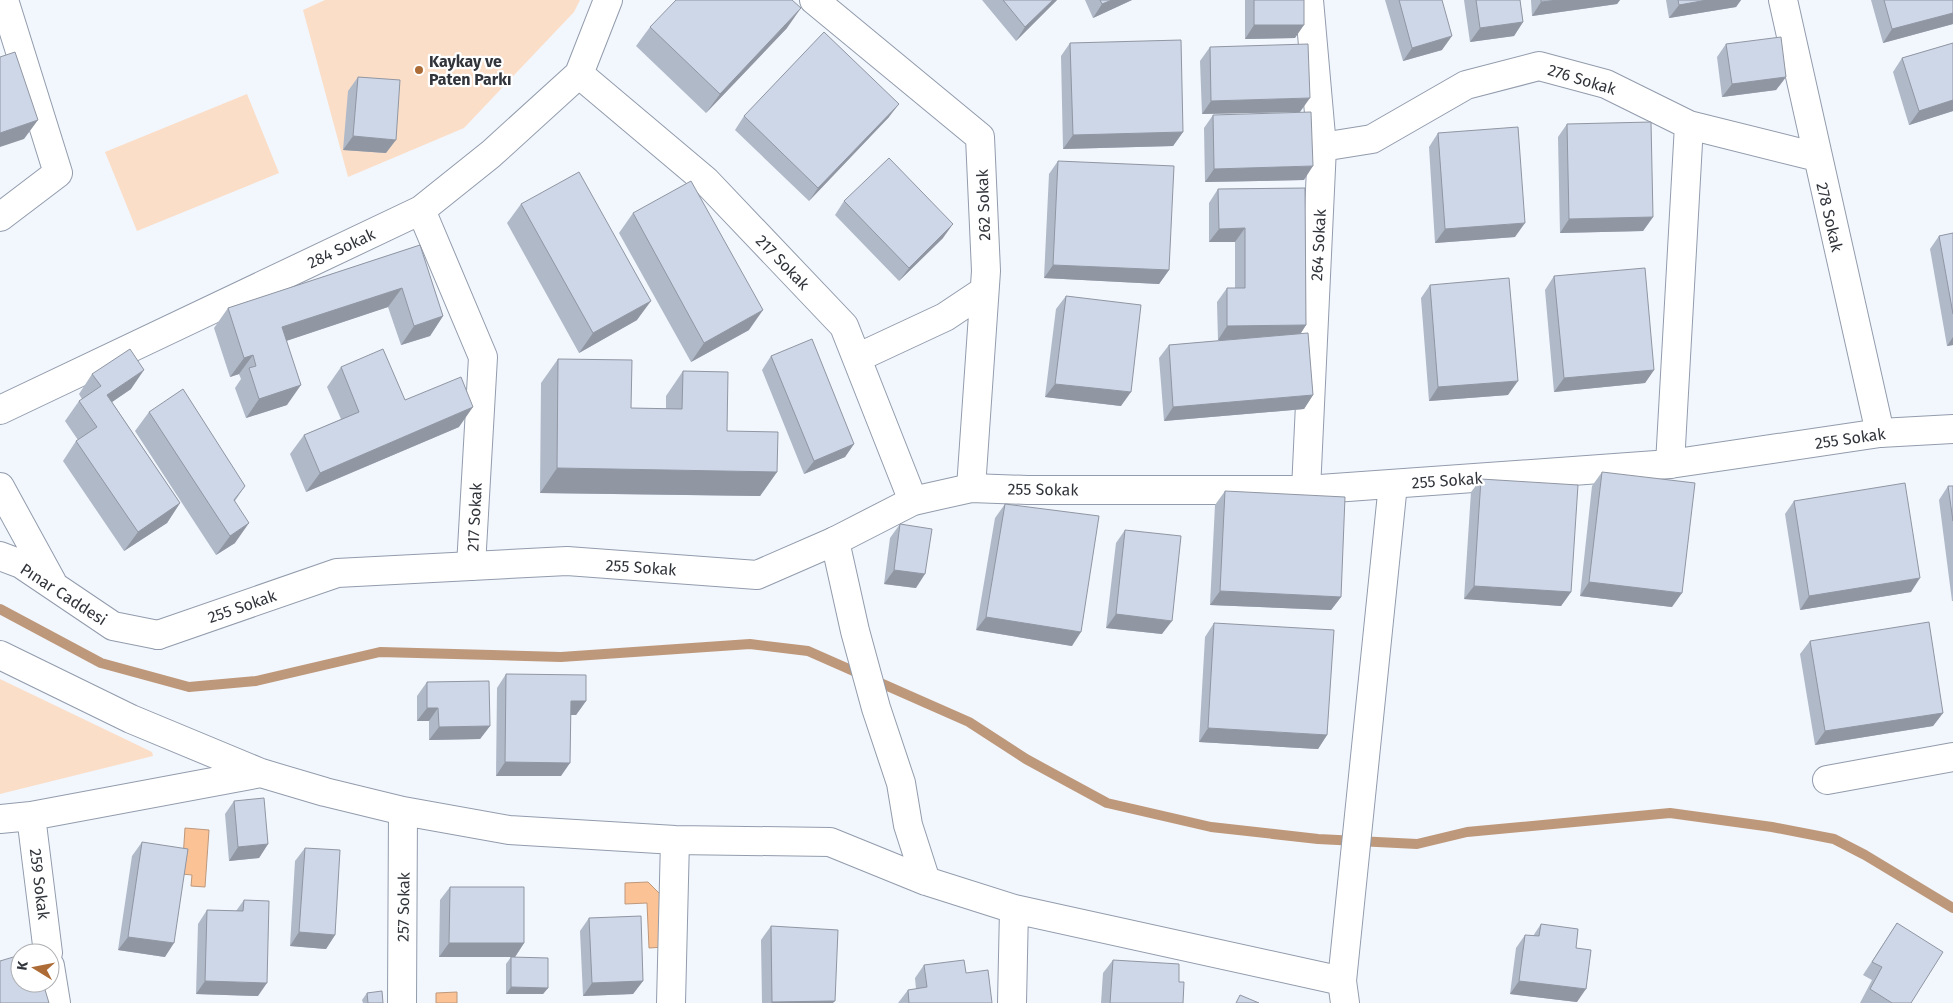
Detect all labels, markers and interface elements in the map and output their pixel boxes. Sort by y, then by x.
place label: Kaykay ve Paten Parkı [429,52,512,89]
street label: 276 Sokak [1546,60,1619,99]
marker: Kaykay ve Paten Parkı [413,64,425,76]
street label: 262 Sokak [973,168,994,241]
street label: 278 Sokak [1812,181,1847,254]
street label: 264 Sokak [1307,208,1330,282]
street label: 284 Sokak [304,224,379,272]
street label: 217 Sokak [752,231,814,294]
street label: 255 Sokak [1814,424,1887,453]
street label: 255 Sokak [1411,468,1484,492]
street label: 255 Sokak [1007,479,1079,500]
street label: 217 Sokak [463,481,486,552]
street label: 255 Sokak [605,556,678,580]
street label: Pınar Caddesi [17,559,111,629]
street label: 255 Sokak [205,586,280,627]
street label: 259 Sokak [26,848,53,921]
street label: 257 Sokak [393,871,414,942]
north arrow [10,943,60,993]
text: K [14,959,32,972]

